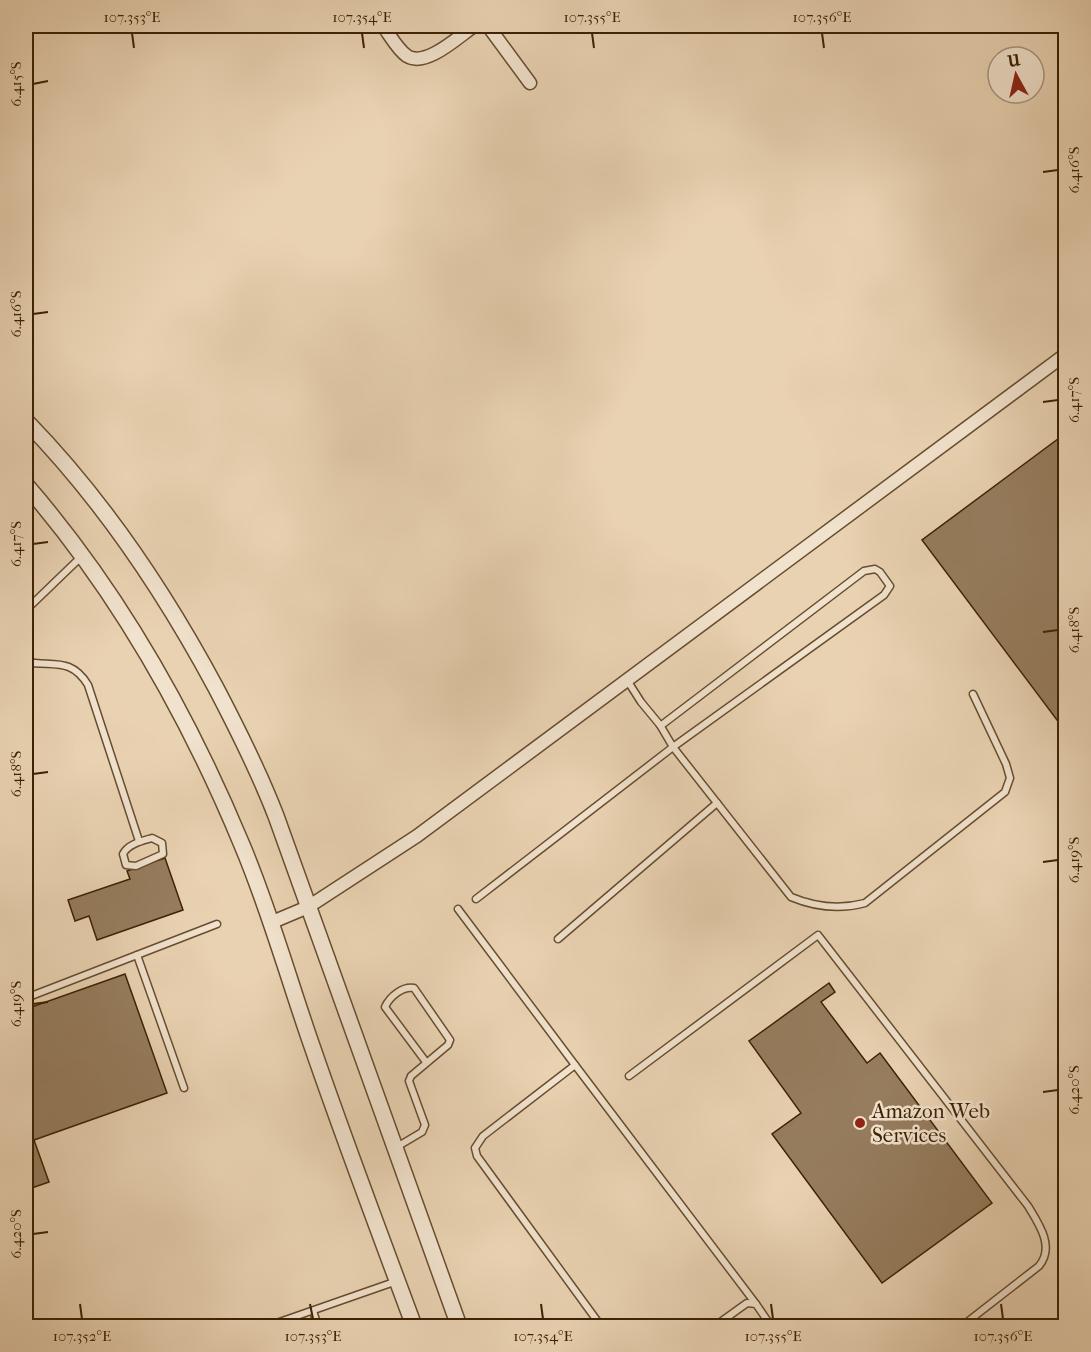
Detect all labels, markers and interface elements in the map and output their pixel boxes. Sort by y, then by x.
text: 107.353°E [104,8,160,26]
text: 107.354°E [332,8,392,26]
text: 107.355°E [563,8,621,26]
text: 107.356°E [793,8,851,26]
north arrow [986,45,1046,105]
text: U [1006,50,1022,71]
text: 6.415°S [7,61,25,107]
text: 6.416°S [1065,146,1083,193]
text: 6.416°S [7,290,25,337]
text: 6.417°S [1065,377,1083,423]
text: 6.417°S [7,521,25,567]
text: 6.418°S [1065,607,1083,653]
text: 6.418°S [7,751,25,797]
text: 6.419°S [1065,836,1083,883]
text: 6.419°S [7,980,25,1027]
text: 6.420°S [1065,1065,1083,1115]
place label: Amazon Web Services [871,1099,990,1147]
marker: Amazon Web Services [853,1116,867,1130]
text: 6.420°S [7,1209,25,1259]
text: 107.352°E [53,1327,111,1345]
text: 107.353°E [285,1327,341,1345]
text: 107.354°E [513,1327,573,1345]
text: 107.355°E [744,1327,802,1345]
text: 107.356°E [974,1327,1032,1345]

